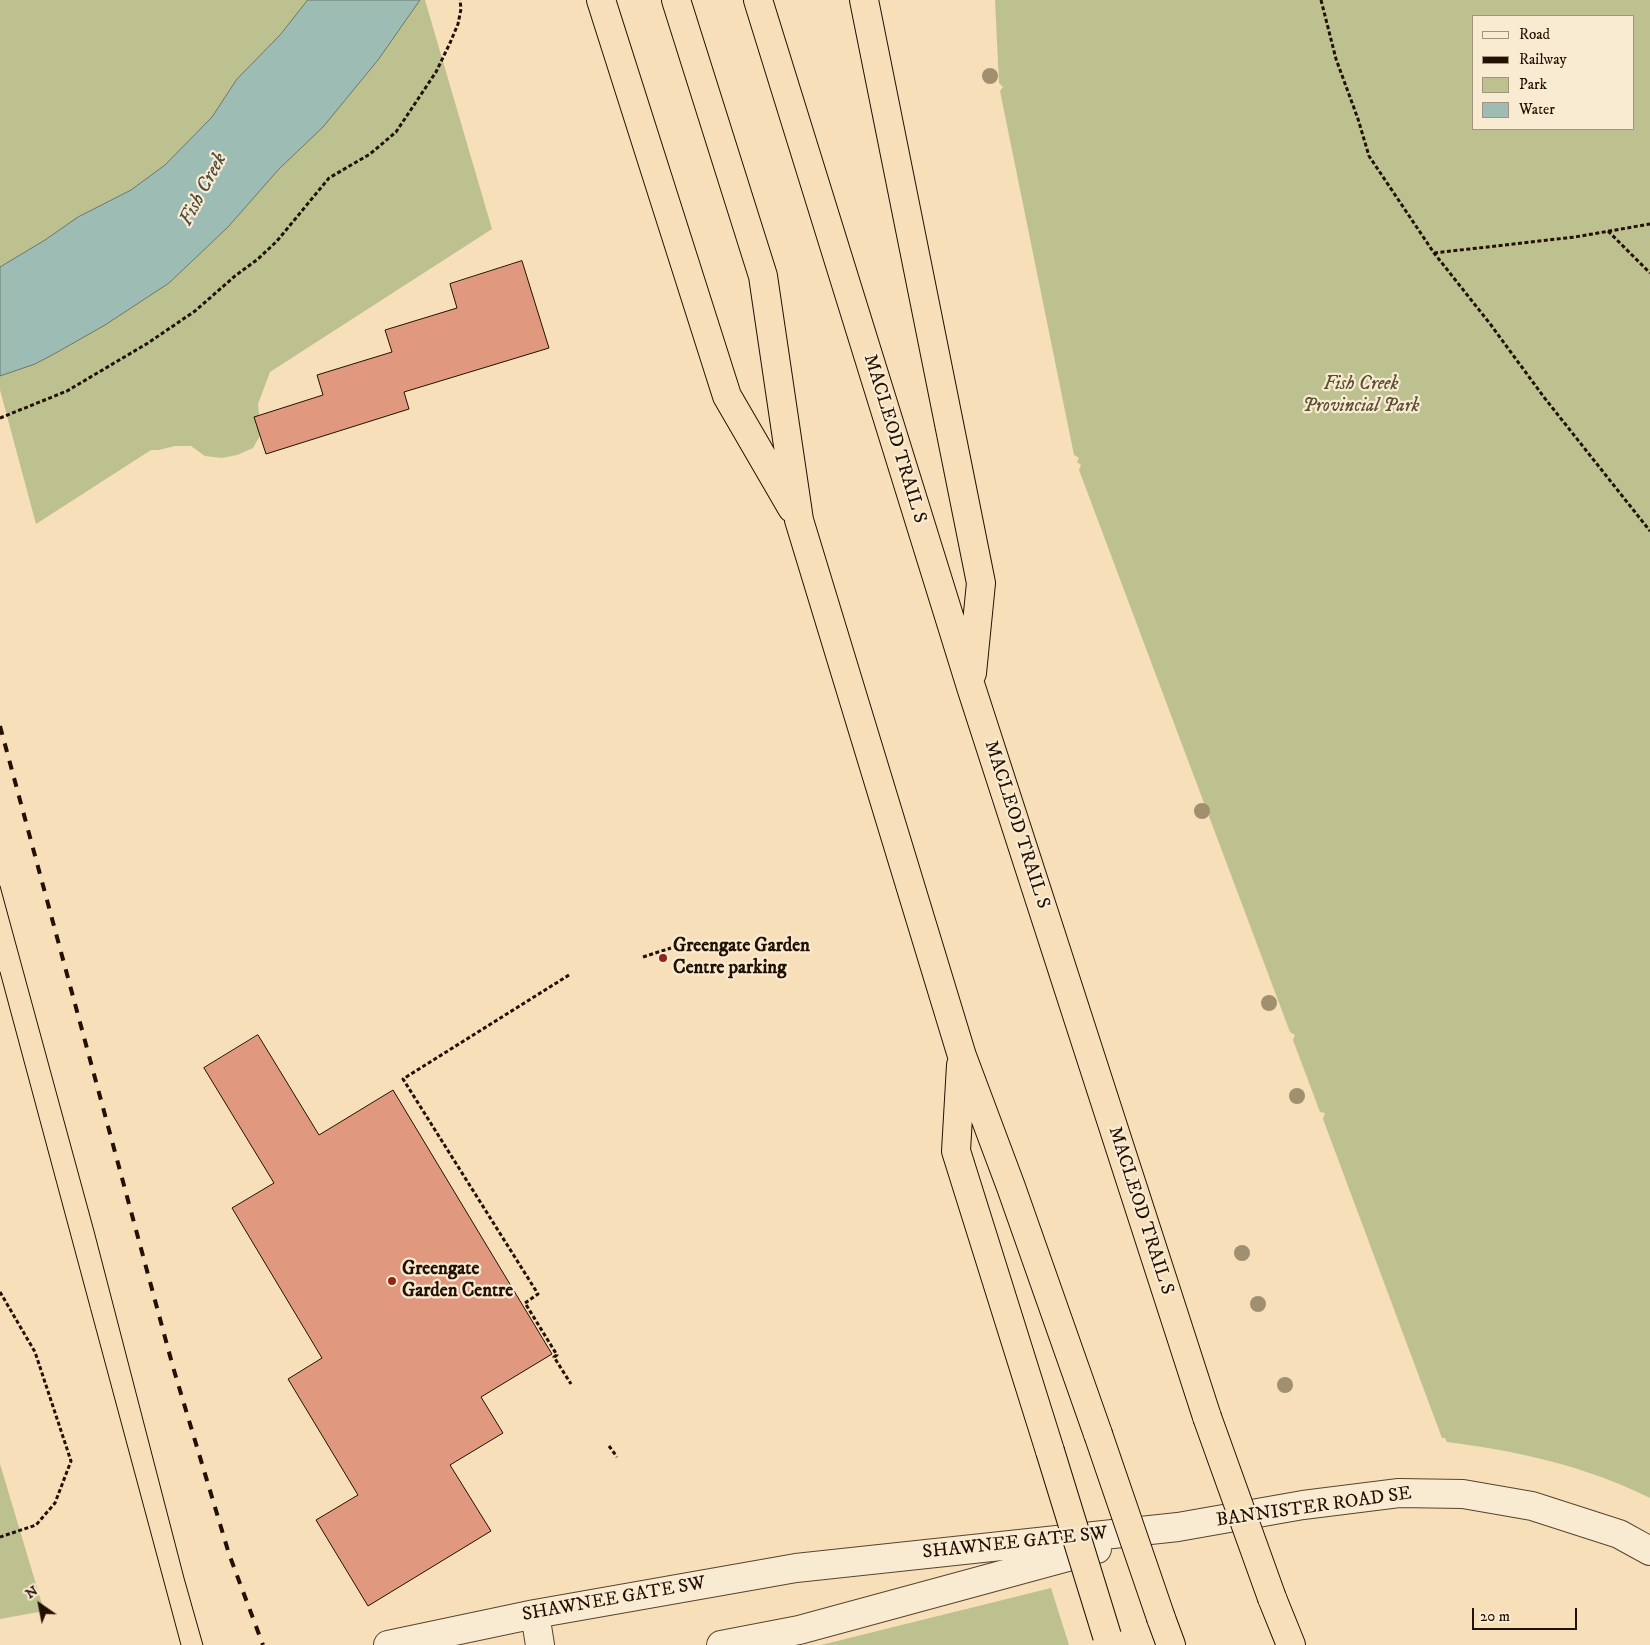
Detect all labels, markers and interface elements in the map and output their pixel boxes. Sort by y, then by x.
legend [1472,15,1635,130]
text: Road [1519,25,1550,44]
text: Railway [1519,50,1567,69]
text: Park [1519,75,1547,94]
text: Water [1519,100,1555,119]
water label: Fish Creek [175,150,233,230]
street label: MACLEOD TRAIL S [857,352,931,526]
park label: Fish Creek Provincial Park [1303,374,1419,418]
street label: MACLEOD TRAIL S [978,738,1054,912]
place label: Greengate Garden Centre parking [673,936,810,980]
marker: Greengate Garden Centre parking [657,952,669,964]
street label: MACLEOD TRAIL S [1102,1124,1178,1298]
place label: Greengate Garden Centre [402,1259,513,1303]
marker: Greengate Garden Centre [386,1275,398,1287]
street label: BANNISTER ROAD SE [1215,1483,1413,1533]
street label: SHAWNEE GATE SW [922,1523,1108,1565]
street label: SHAWNEE GATE SW [521,1573,707,1627]
north arrow [15,1580,65,1630]
text: N [22,1582,42,1603]
scale bar [1475,1598,1580,1630]
text: 20 m [1480,1607,1510,1626]

